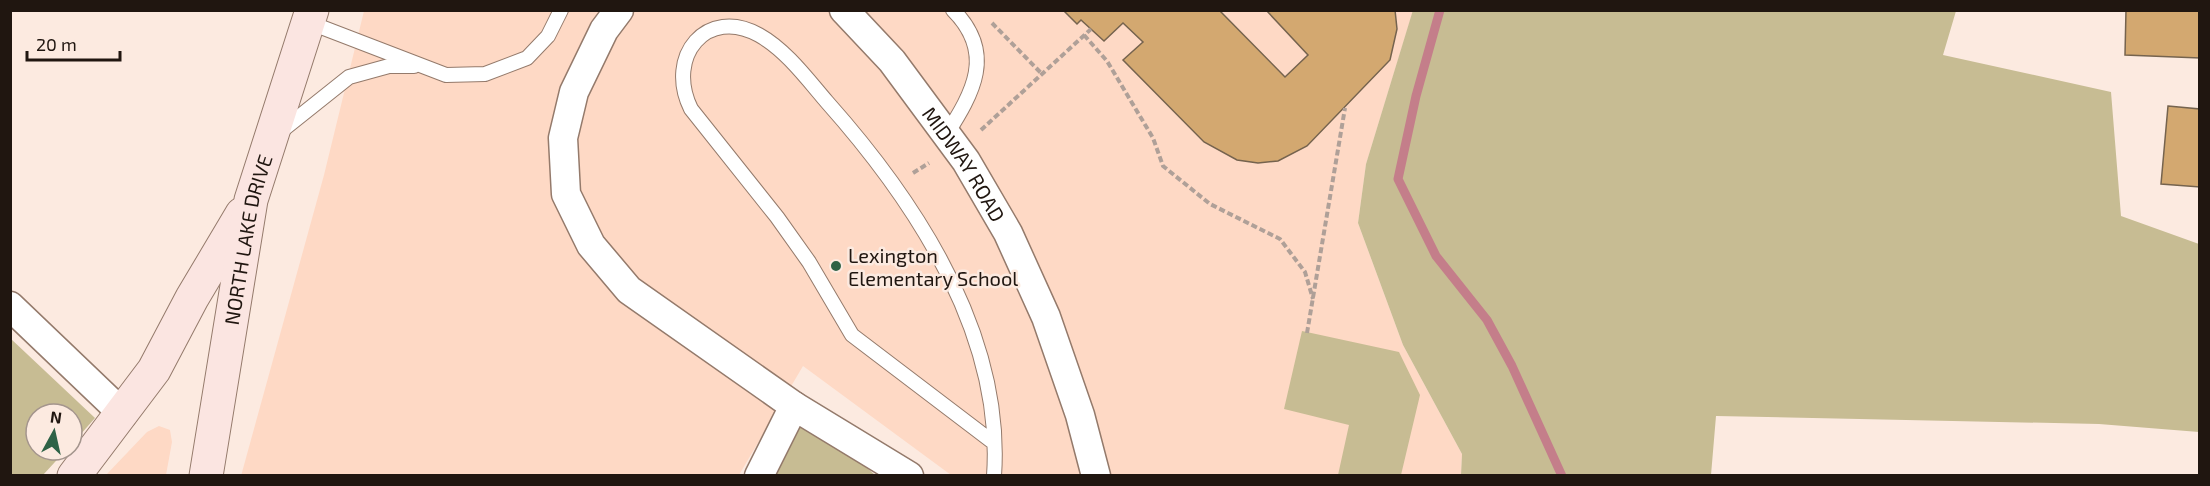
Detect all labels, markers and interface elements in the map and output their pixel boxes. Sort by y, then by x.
scale bar [27,24,120,62]
text: 20 m [36,33,77,55]
street label: MIDWAY ROAD [918,102,1011,226]
street label: NORTH LAKE DRIVE [219,151,277,327]
place label: Lexington Elementary School [848,243,1018,290]
marker: Lexington Elementary School [829,259,843,273]
north arrow [24,402,84,462]
text: N [49,406,63,427]

